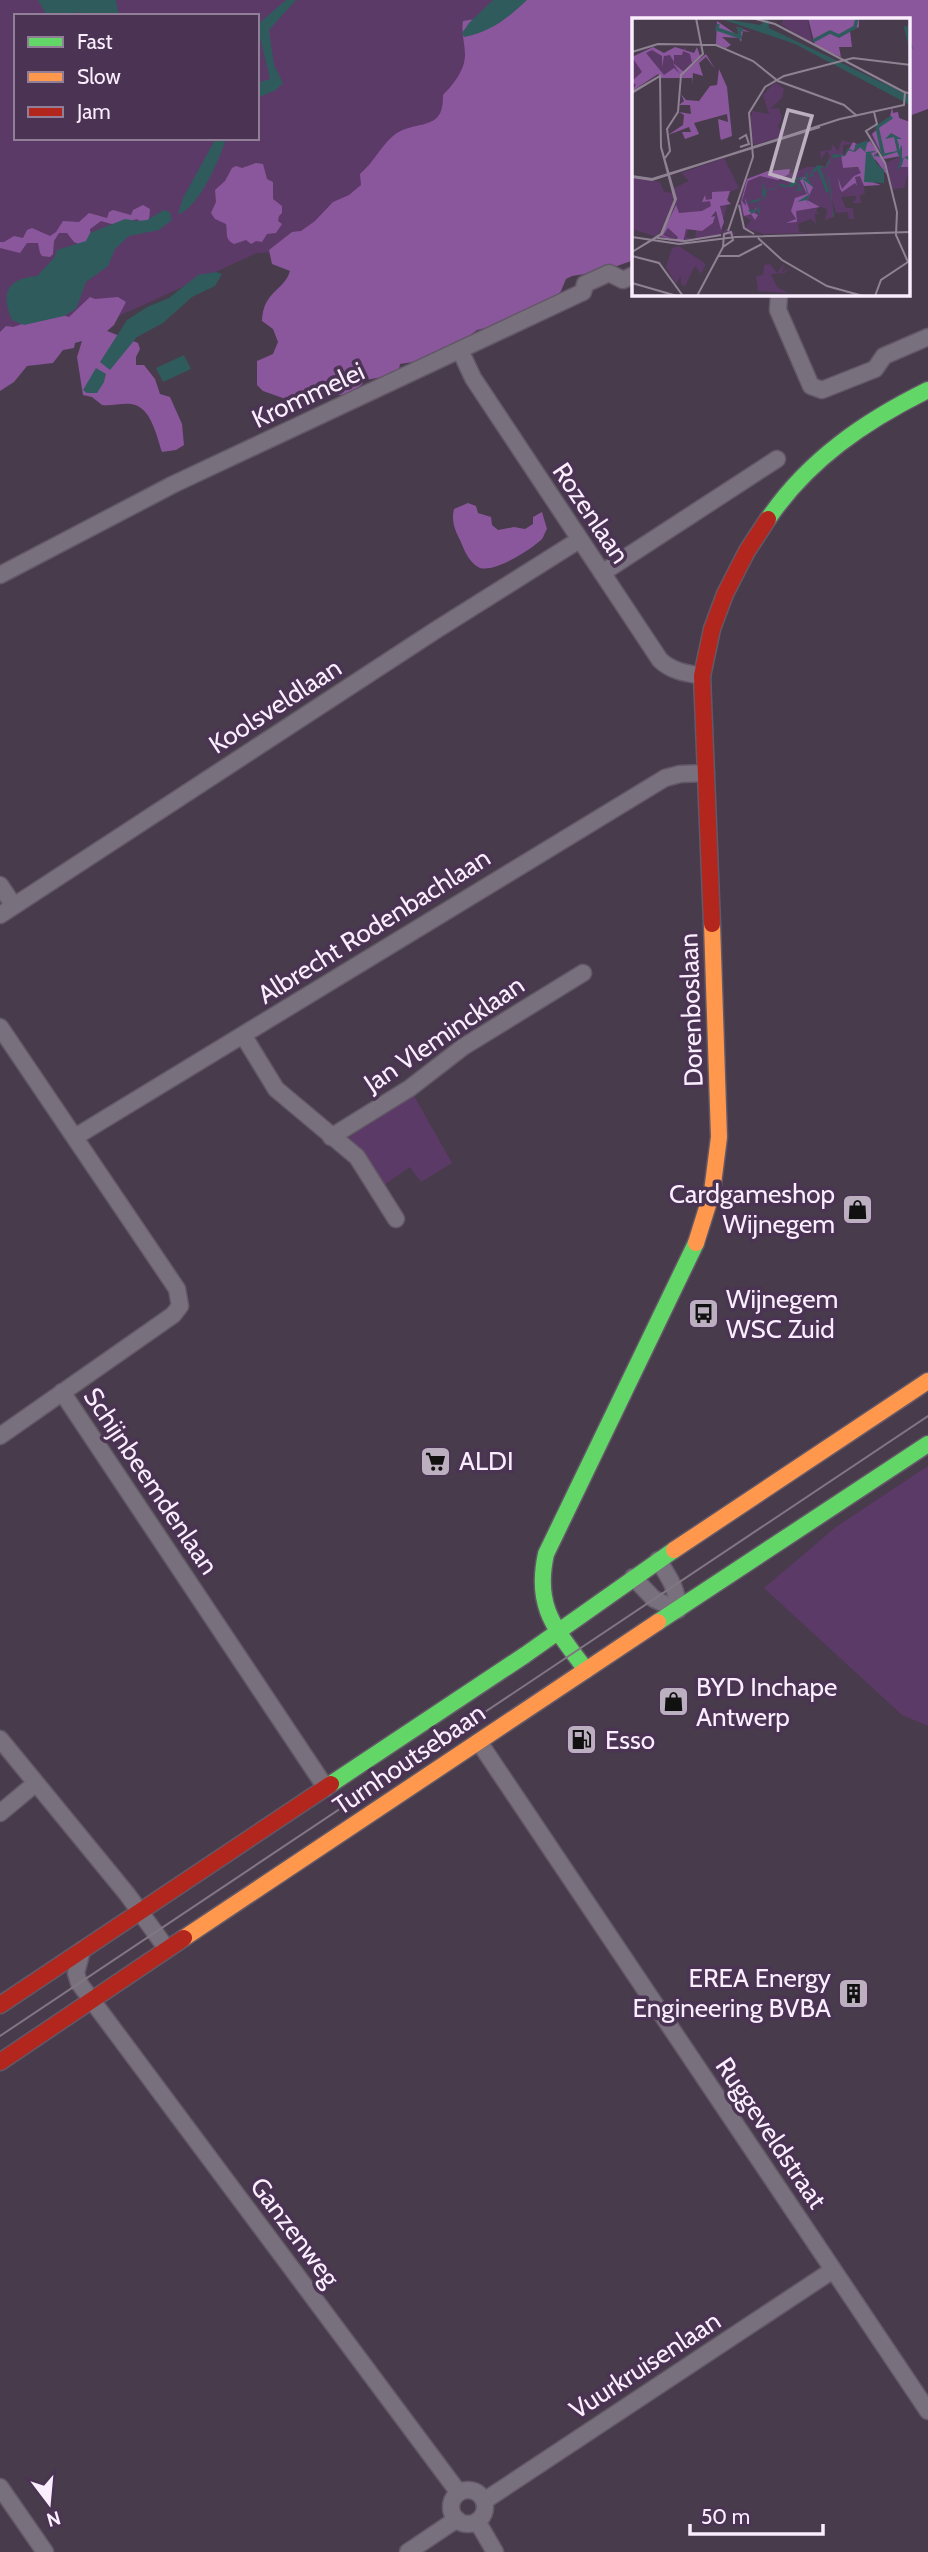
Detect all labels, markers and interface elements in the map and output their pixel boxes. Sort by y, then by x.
legend [14,14,259,140]
inset map [632,18,911,296]
text: Fast [77,29,113,54]
text: Slow [77,64,121,89]
text: Jam [76,99,111,124]
street label: Krommelei [247,355,369,435]
street label: Rozenlaan [546,457,636,569]
street label: Koolsveldlaan [203,651,347,761]
street label: Albrecht Rodenbachlaan [252,841,496,1011]
street label: Dorenboslaan [672,933,710,1087]
street label: Jan Vlemincklaan [357,969,530,1100]
place label: Cardgameshop Wijnegem [669,1178,835,1240]
shop icon: Cardgameshop Wijnegem [841,1192,875,1226]
place label: Wijnegem WSC Zuid [726,1283,838,1345]
bus stop icon: Wijnegem WSC Zuid [686,1297,720,1331]
street label: Schijnbeemdenlaan [77,1382,225,1580]
supermarket icon: ALDI [419,1444,453,1478]
place label: ALDI [459,1445,514,1477]
place label: BYD Inchape Antwerp [696,1671,837,1733]
shop icon: BYD Inchape Antwerp [656,1685,690,1719]
street label: Turnhoutsebaan [327,1696,491,1822]
fuel station icon: Esso [565,1723,599,1757]
place label: Esso [605,1724,655,1756]
place label: EREA Energy Engineering BVBA [633,1962,831,2024]
building icon: EREA Energy Engineering BVBA [837,1976,871,2010]
street label: Ruggeveldstraat [709,2051,833,2215]
street label: Ganzenweg [243,2171,347,2294]
street label: Vuurkruisenlaan [563,2304,727,2426]
north arrow [14,2468,84,2538]
scale bar [690,2492,823,2536]
text: 50 m [701,2504,750,2529]
text: N [44,2506,63,2532]

